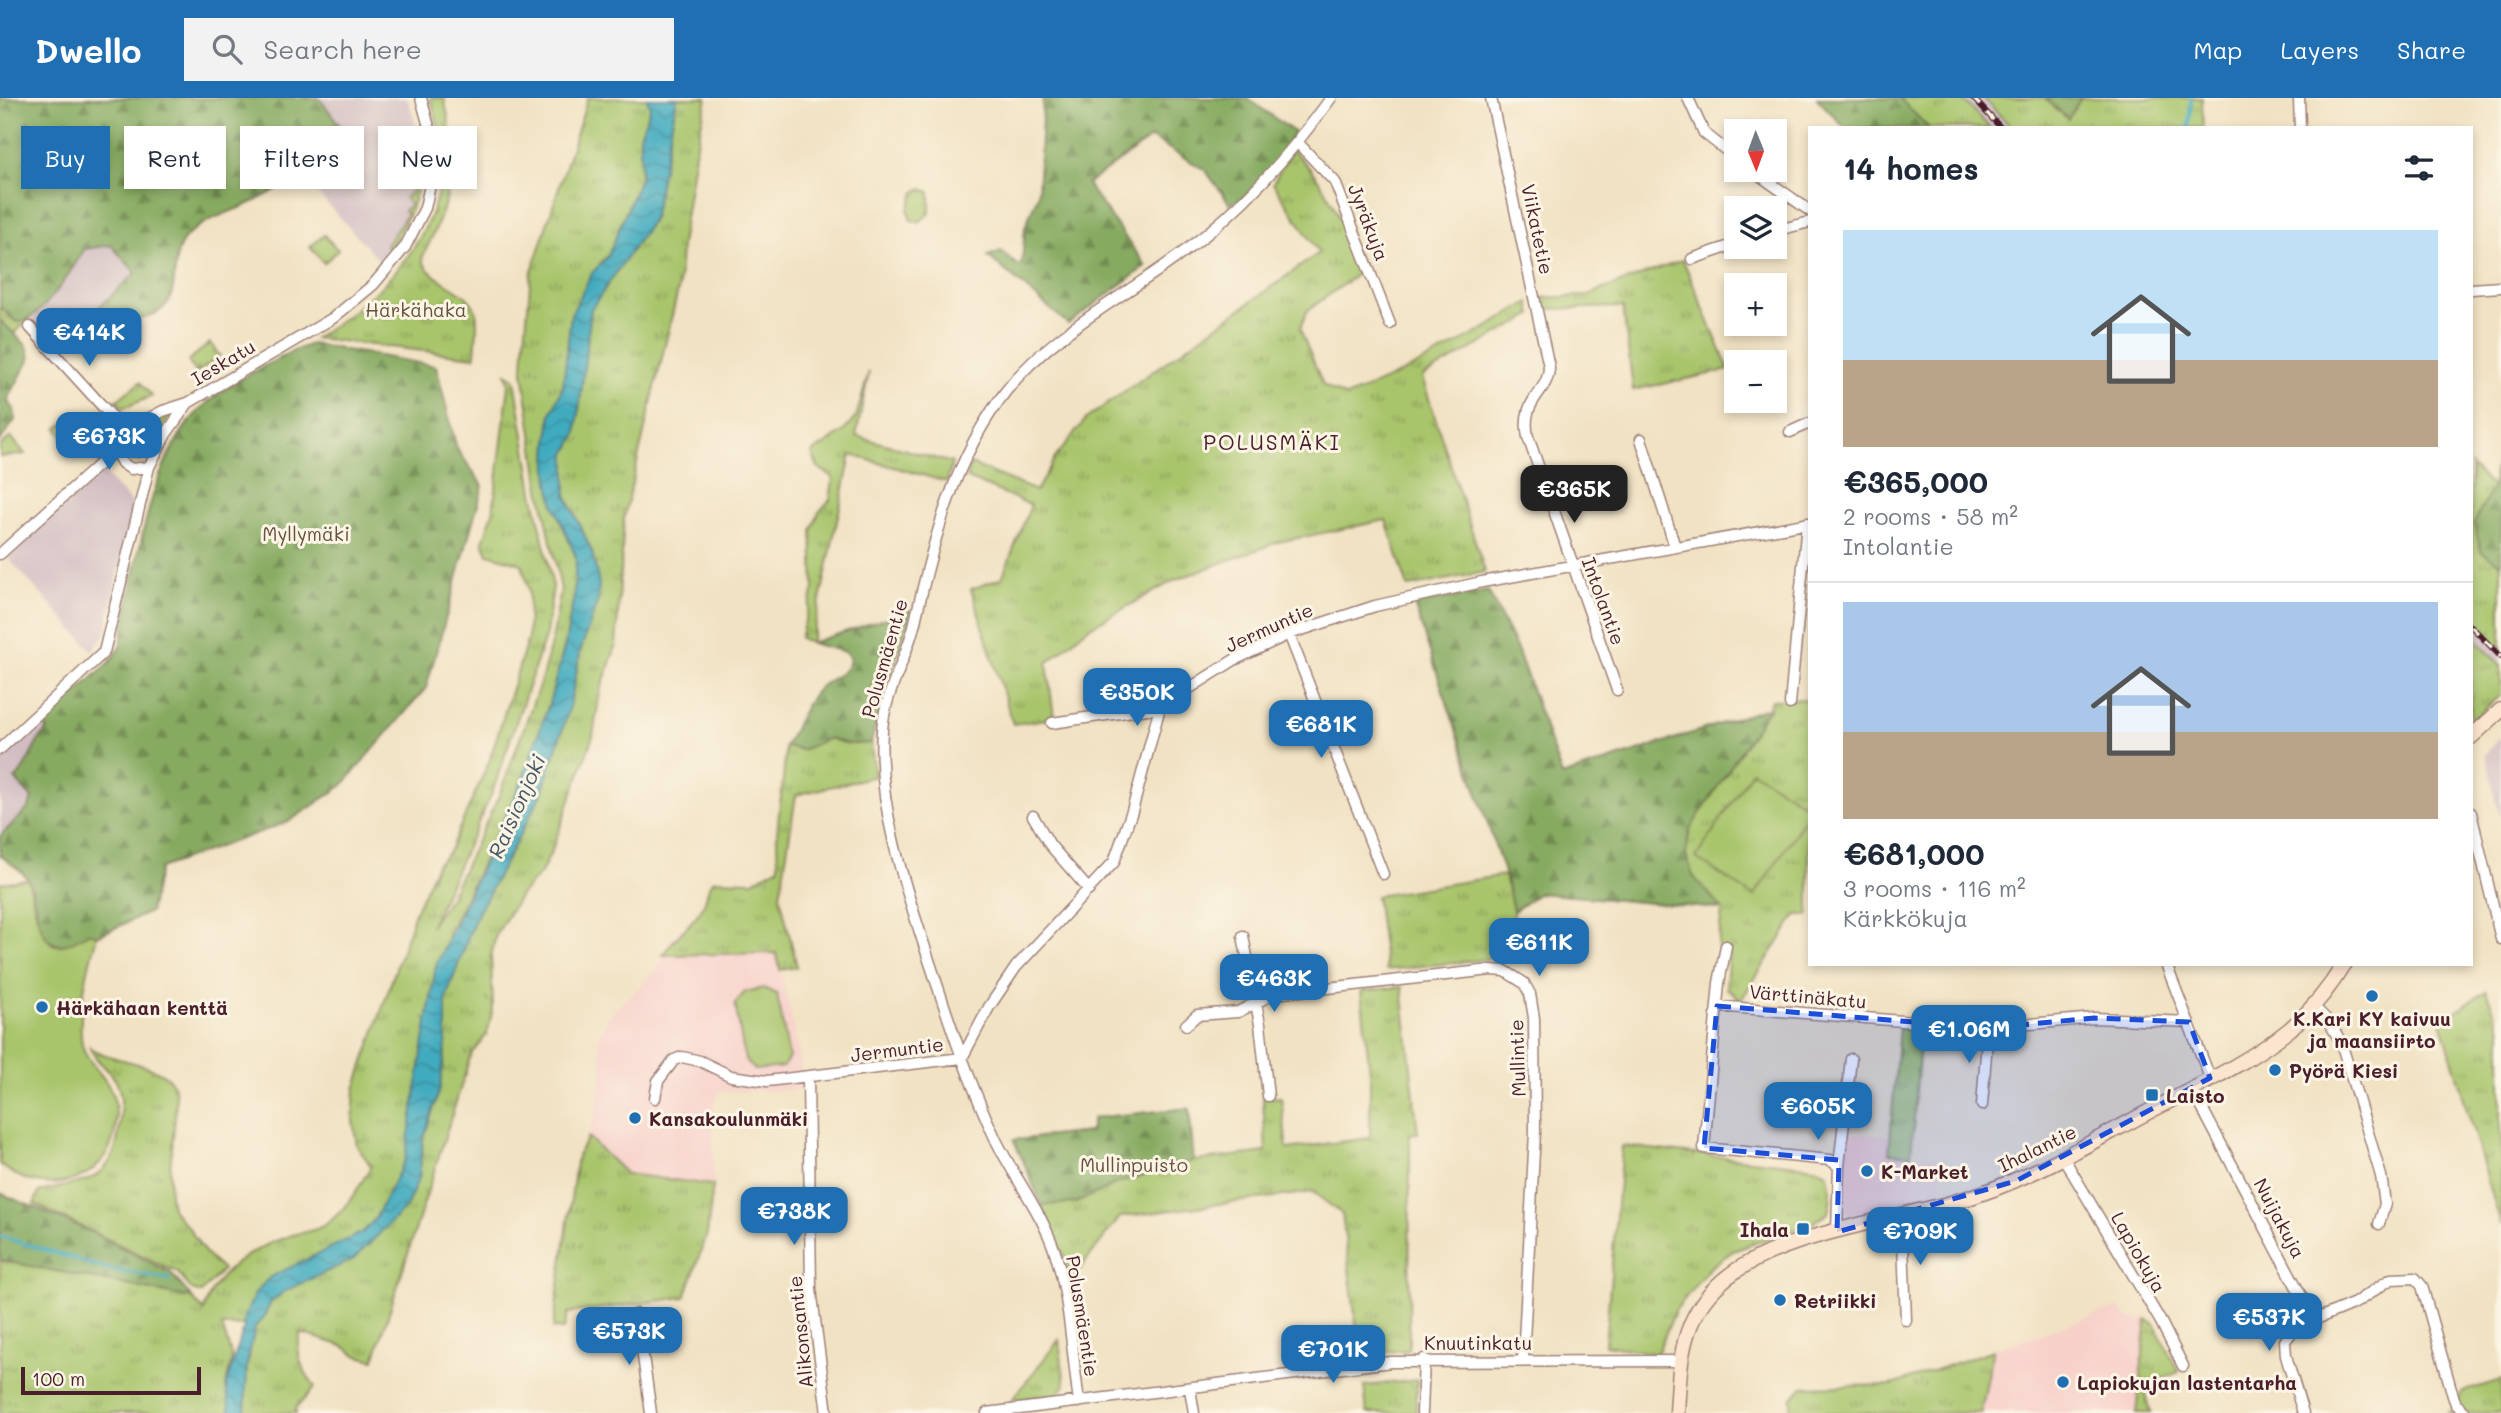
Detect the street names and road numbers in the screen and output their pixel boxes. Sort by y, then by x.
street label: Jyräkuja [1343,180,1395,264]
street label: Viikatetie [1516,181,1560,277]
street label: Ieskatu [187,333,259,391]
street label: Intolantie [1577,554,1631,648]
street label: Polusmäentie [855,596,913,720]
street label: Jermuntie [1221,597,1317,657]
street label: Värttinäkatu [1748,978,1868,1014]
street label: Mullintie [1503,1019,1531,1097]
street label: Jermuntie [849,1031,945,1067]
street label: Ihalantie [1994,1118,2080,1178]
street label: Nuijakuja [2249,1174,2311,1262]
street label: Lapiokuja [2106,1207,2172,1297]
street label: Polusmäentie [1061,1254,1105,1378]
street label: Alikonsantie [782,1274,818,1390]
street label: Knuutinkatu [1424,1330,1532,1355]

